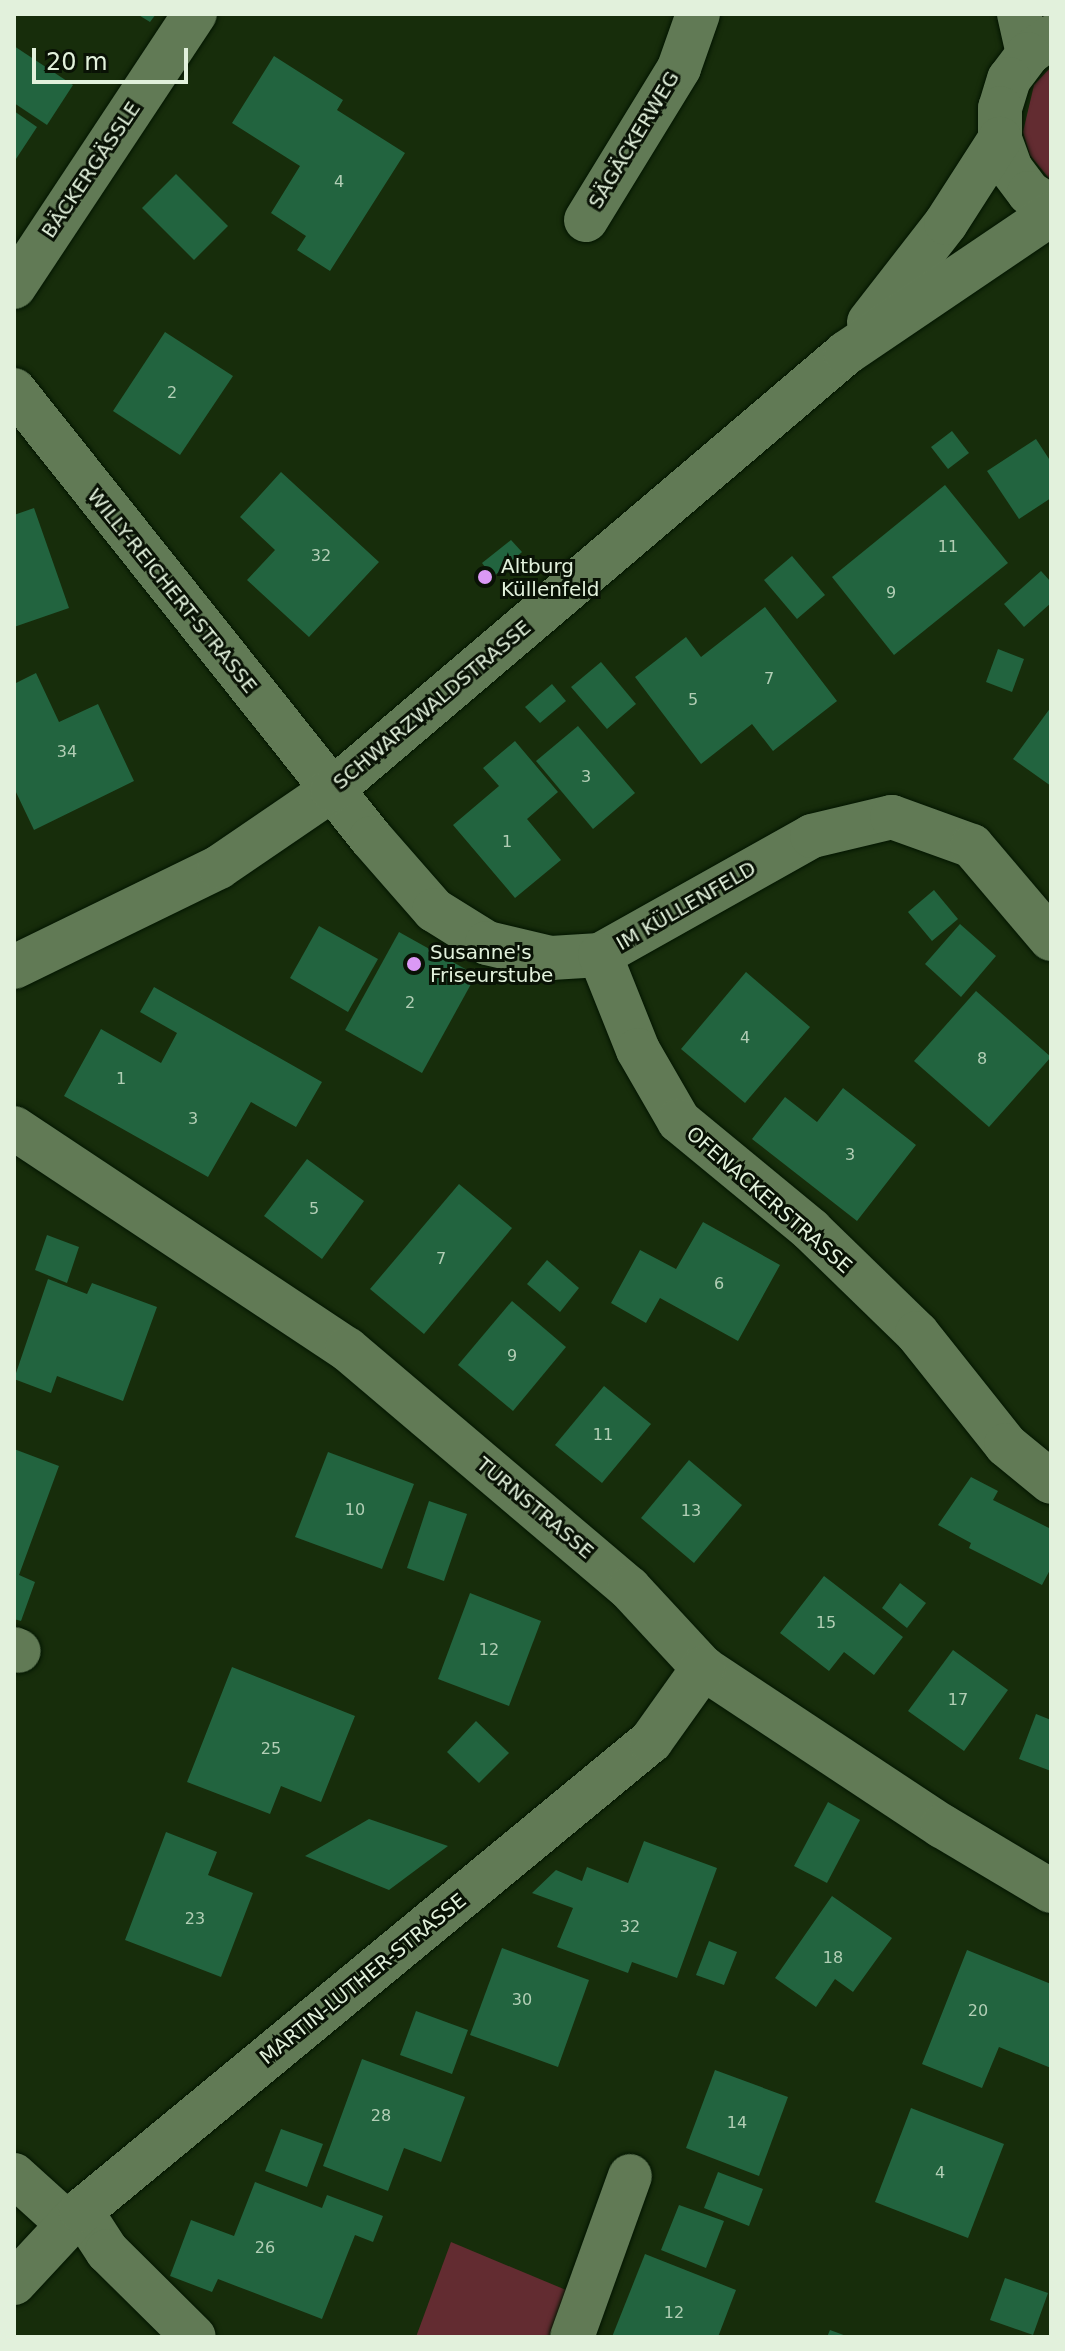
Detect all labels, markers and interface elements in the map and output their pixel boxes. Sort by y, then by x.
scale bar [36,32,192,82]
text: 20 m [46,48,108,76]
street label: SÄGÄCKERWEG [584,67,684,213]
street label: BÄCKERGÄSSLE [37,97,145,243]
house number: 4 [334,172,344,192]
house number: 2 [167,383,177,403]
street label: WILLY-REICHERT-STRASSE [82,484,262,698]
house number: 11 [938,537,958,557]
house number: 32 [311,546,331,566]
place label: Altburg Küllenfeld [501,554,599,601]
marker: Altburg Küllenfeld [476,568,494,586]
house number: 9 [886,583,896,603]
street label: SCHWARZWALDSTRASSE [328,615,536,795]
house number: 7 [764,669,774,689]
house number: 5 [688,690,698,710]
house number: 34 [57,742,77,762]
house number: 3 [581,767,591,787]
house number: 1 [502,832,512,852]
street label: IM KÜLLENFELD [612,856,760,956]
place label: Susanne's Friseurstube [430,940,553,987]
marker: Susanne's Friseurstube [405,955,423,973]
house number: 2 [405,993,415,1013]
house number: 4 [740,1028,750,1048]
house number: 8 [977,1049,987,1069]
house number: 1 [116,1069,126,1089]
house number: 3 [188,1109,198,1129]
street label: OFENACKERSTRASSE [681,1122,857,1278]
house number: 3 [845,1145,855,1165]
house number: 5 [309,1199,319,1219]
house number: 7 [436,1249,446,1269]
house number: 6 [714,1274,724,1294]
house number: 9 [507,1346,517,1366]
house number: 11 [593,1425,613,1445]
street label: TURNSTRASSE [472,1452,598,1564]
house number: 10 [345,1500,365,1520]
house number: 13 [681,1501,701,1521]
house number: 15 [816,1613,836,1633]
house number: 12 [479,1640,499,1660]
house number: 17 [948,1690,968,1710]
house number: 25 [261,1739,281,1759]
street label: MARTIN-LUTHER-STRASSE [255,1888,471,2070]
house number: 23 [185,1909,205,1929]
house number: 32 [620,1917,640,1937]
house number: 18 [823,1948,843,1968]
house number: 30 [512,1990,532,2010]
house number: 20 [968,2001,988,2021]
house number: 28 [371,2106,391,2126]
house number: 14 [727,2113,747,2133]
house number: 4 [935,2163,945,2183]
house number: 26 [255,2238,275,2258]
house number: 12 [664,2303,684,2323]

